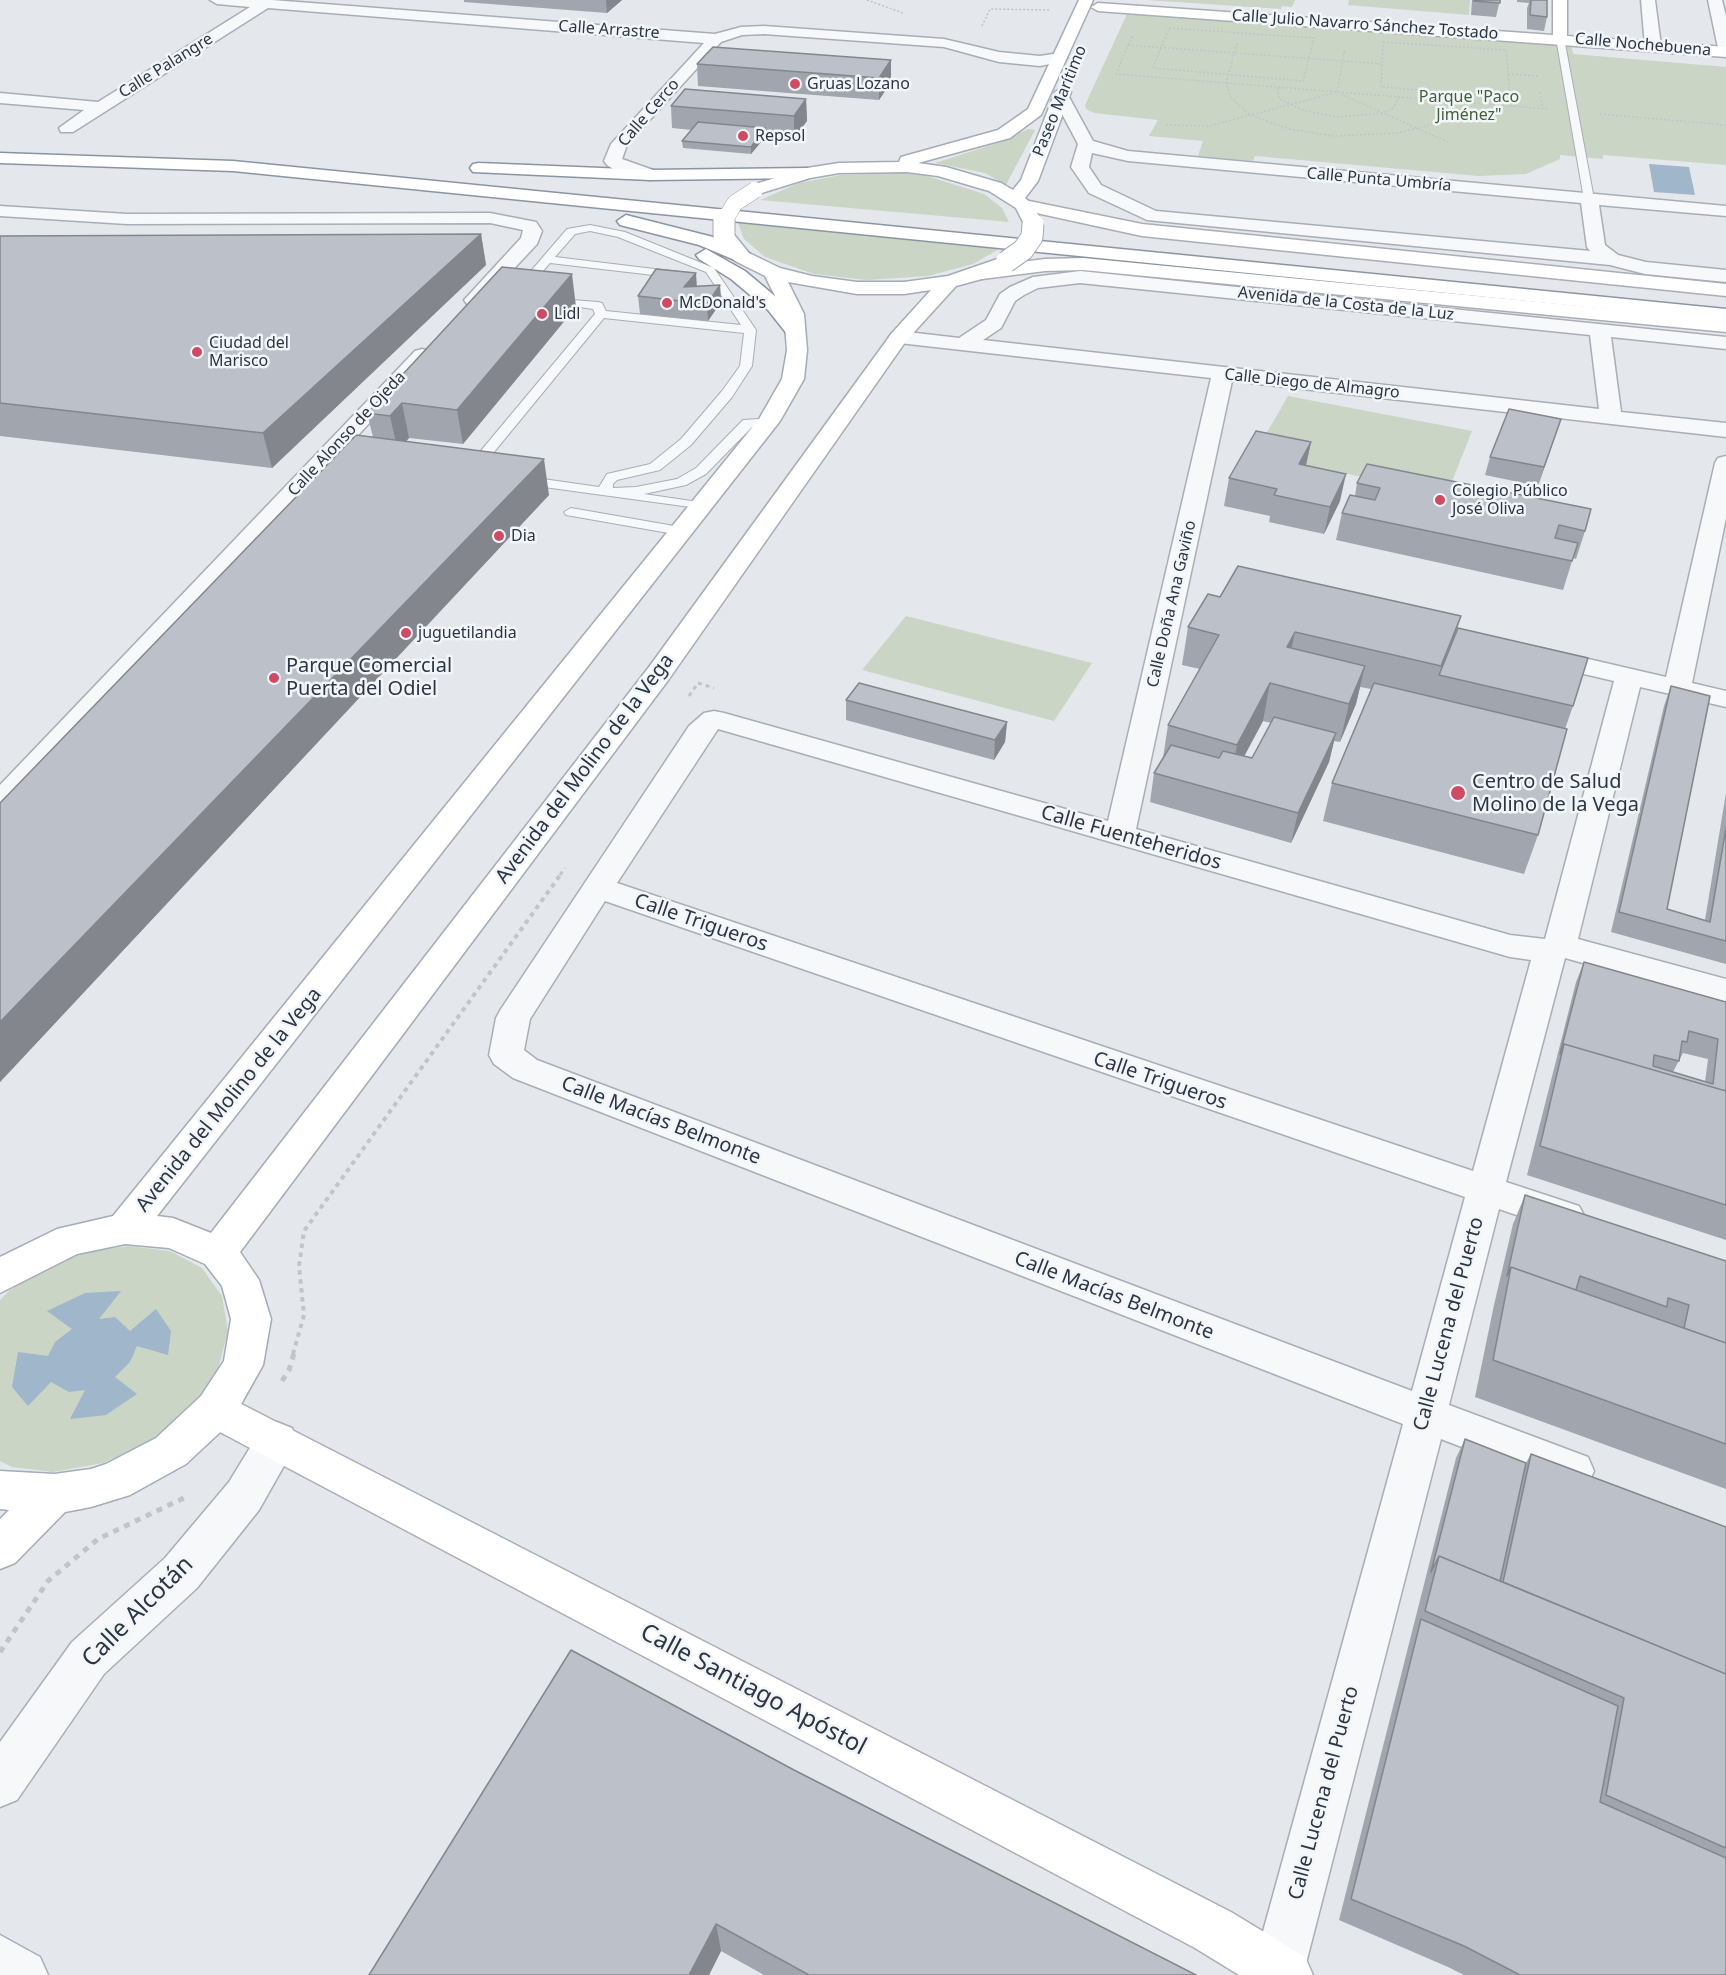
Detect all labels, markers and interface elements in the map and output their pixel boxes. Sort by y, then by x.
street label: Calle Julio Navarro Sánchez Tostado [1231,6,1499,44]
street label: Calle Arrastre [558,17,660,43]
street label: Calle Palangre [115,29,217,103]
street label: Calle Nochebuena [1574,29,1712,61]
street label: Paseo Marítimo [1029,43,1091,159]
place label: Gruas Lozano [807,74,910,94]
street label: Calle Cerco [614,75,684,151]
marker: Gruas Lozano [788,77,802,91]
park label: Parque "Paco Jiménez" [1419,87,1519,125]
place label: Repsol [755,126,805,146]
marker: Repsol [736,129,750,143]
street label: Calle Punta Umbría [1306,164,1452,196]
street label: Avenida de la Costa de la Luz [1237,283,1455,325]
place label: McDonald's [679,293,766,313]
marker: McDonald's [660,296,674,310]
place label: Lidl [554,304,580,324]
marker: Lidl [535,307,549,321]
place label: Ciudad del Marisco [209,333,289,371]
marker: Ciudad del Marisco [190,345,204,359]
street label: Calle Diego de Almagro [1223,365,1401,403]
street label: Calle Alonso de Ojeda [284,368,410,500]
place label: Colegio Público José Oliva [1452,481,1568,519]
marker: Colegio Público José Oliva [1433,493,1447,507]
street label: Calle Doña Ana Gaviño [1143,519,1201,689]
place label: Dia [511,526,536,546]
marker: Dia [492,529,506,543]
place label: juguetilandia [418,623,517,643]
marker: juguetilandia [399,626,413,640]
street label: Avenida del Molino de la Vega [491,649,679,889]
place label: Parque Comercial Puerta del Odiel [286,654,452,701]
marker: Parque Comercial Puerta del Odiel [267,671,281,685]
place label: Centro de Salud Molino de la Vega [1472,770,1639,817]
marker: Centro de Salud Molino de la Vega [1449,784,1467,802]
street label: Calle Fuenteheridos [1038,801,1224,875]
street label: Calle Trigueros [631,889,771,957]
street label: Avenida del Molino de la Vega [131,983,327,1217]
street label: Calle Trigueros [1090,1047,1230,1115]
street label: Calle Macías Belmonte [558,1072,764,1170]
street label: Calle Lucena del Puerto [1409,1214,1489,1434]
street label: Calle Macías Belmonte [1011,1247,1217,1345]
street label: Calle Alcotán [76,1550,200,1674]
street label: Calle Santiago Apóstol [635,1618,871,1762]
street label: Calle Lucena del Puerto [1284,1683,1364,1903]

